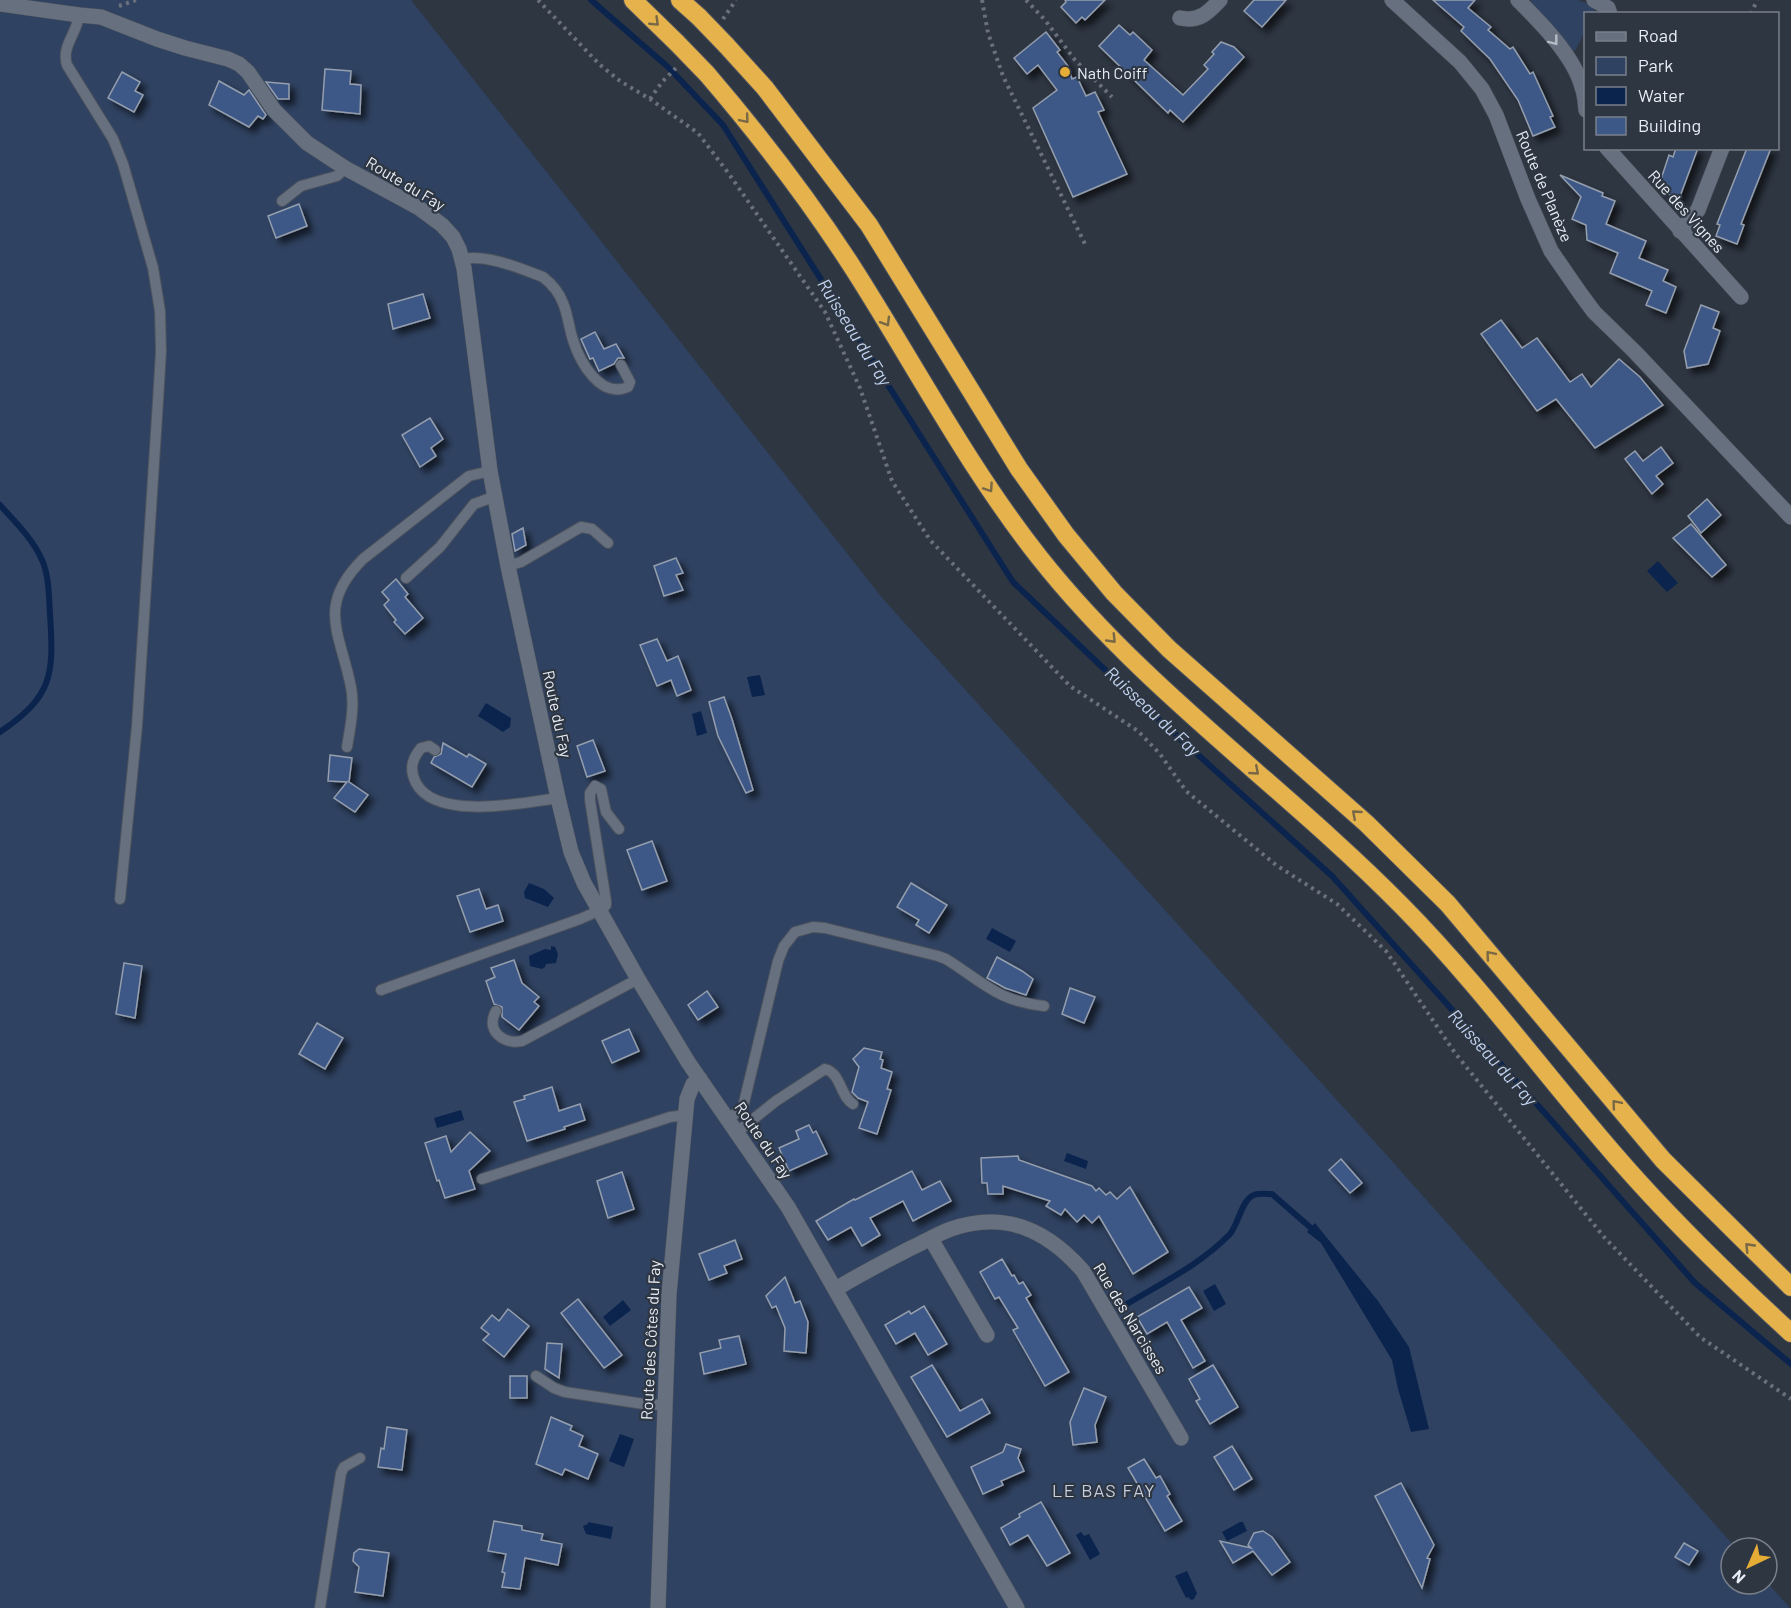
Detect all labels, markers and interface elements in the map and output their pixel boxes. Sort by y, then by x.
legend [1584,12,1779,150]
one-way arrow [648,14,659,25]
text: Road [1638,24,1678,46]
one-way arrow [1547,34,1558,45]
text: Park [1638,54,1673,76]
place label: Nath Coiff [1077,63,1148,82]
marker: Nath Coiff [1058,65,1072,79]
text: Water [1638,84,1685,106]
one-way arrow [737,112,748,123]
text: Building [1638,114,1701,136]
street label: Route de Planèze [1513,128,1577,244]
street label: Route du Fay [363,152,450,214]
street label: Rue des Vignes [1645,166,1729,256]
water label: Ruisseau du Fay [813,274,897,390]
one-way arrow [879,316,890,326]
one-way arrow [982,481,993,492]
one-way arrow [1104,632,1115,643]
water label: Ruisseau du Fay [1101,661,1206,761]
street label: Route du Fay [539,669,577,760]
one-way arrow [1248,764,1259,775]
one-way arrow [1352,811,1363,822]
one-way arrow [1487,951,1498,962]
water label: Ruisseau du Fay [1444,1004,1543,1110]
street label: Route du Fay [731,1098,797,1183]
one-way arrow [1612,1100,1623,1111]
one-way arrow [1745,1243,1756,1254]
street label: Route des Côtes du Fay [636,1259,664,1420]
street label: Rue des Narcisses [1090,1259,1172,1377]
district label: LE BAS FAY [1052,1479,1156,1501]
north arrow [1719,1536,1779,1596]
text: N [1728,1567,1749,1588]

